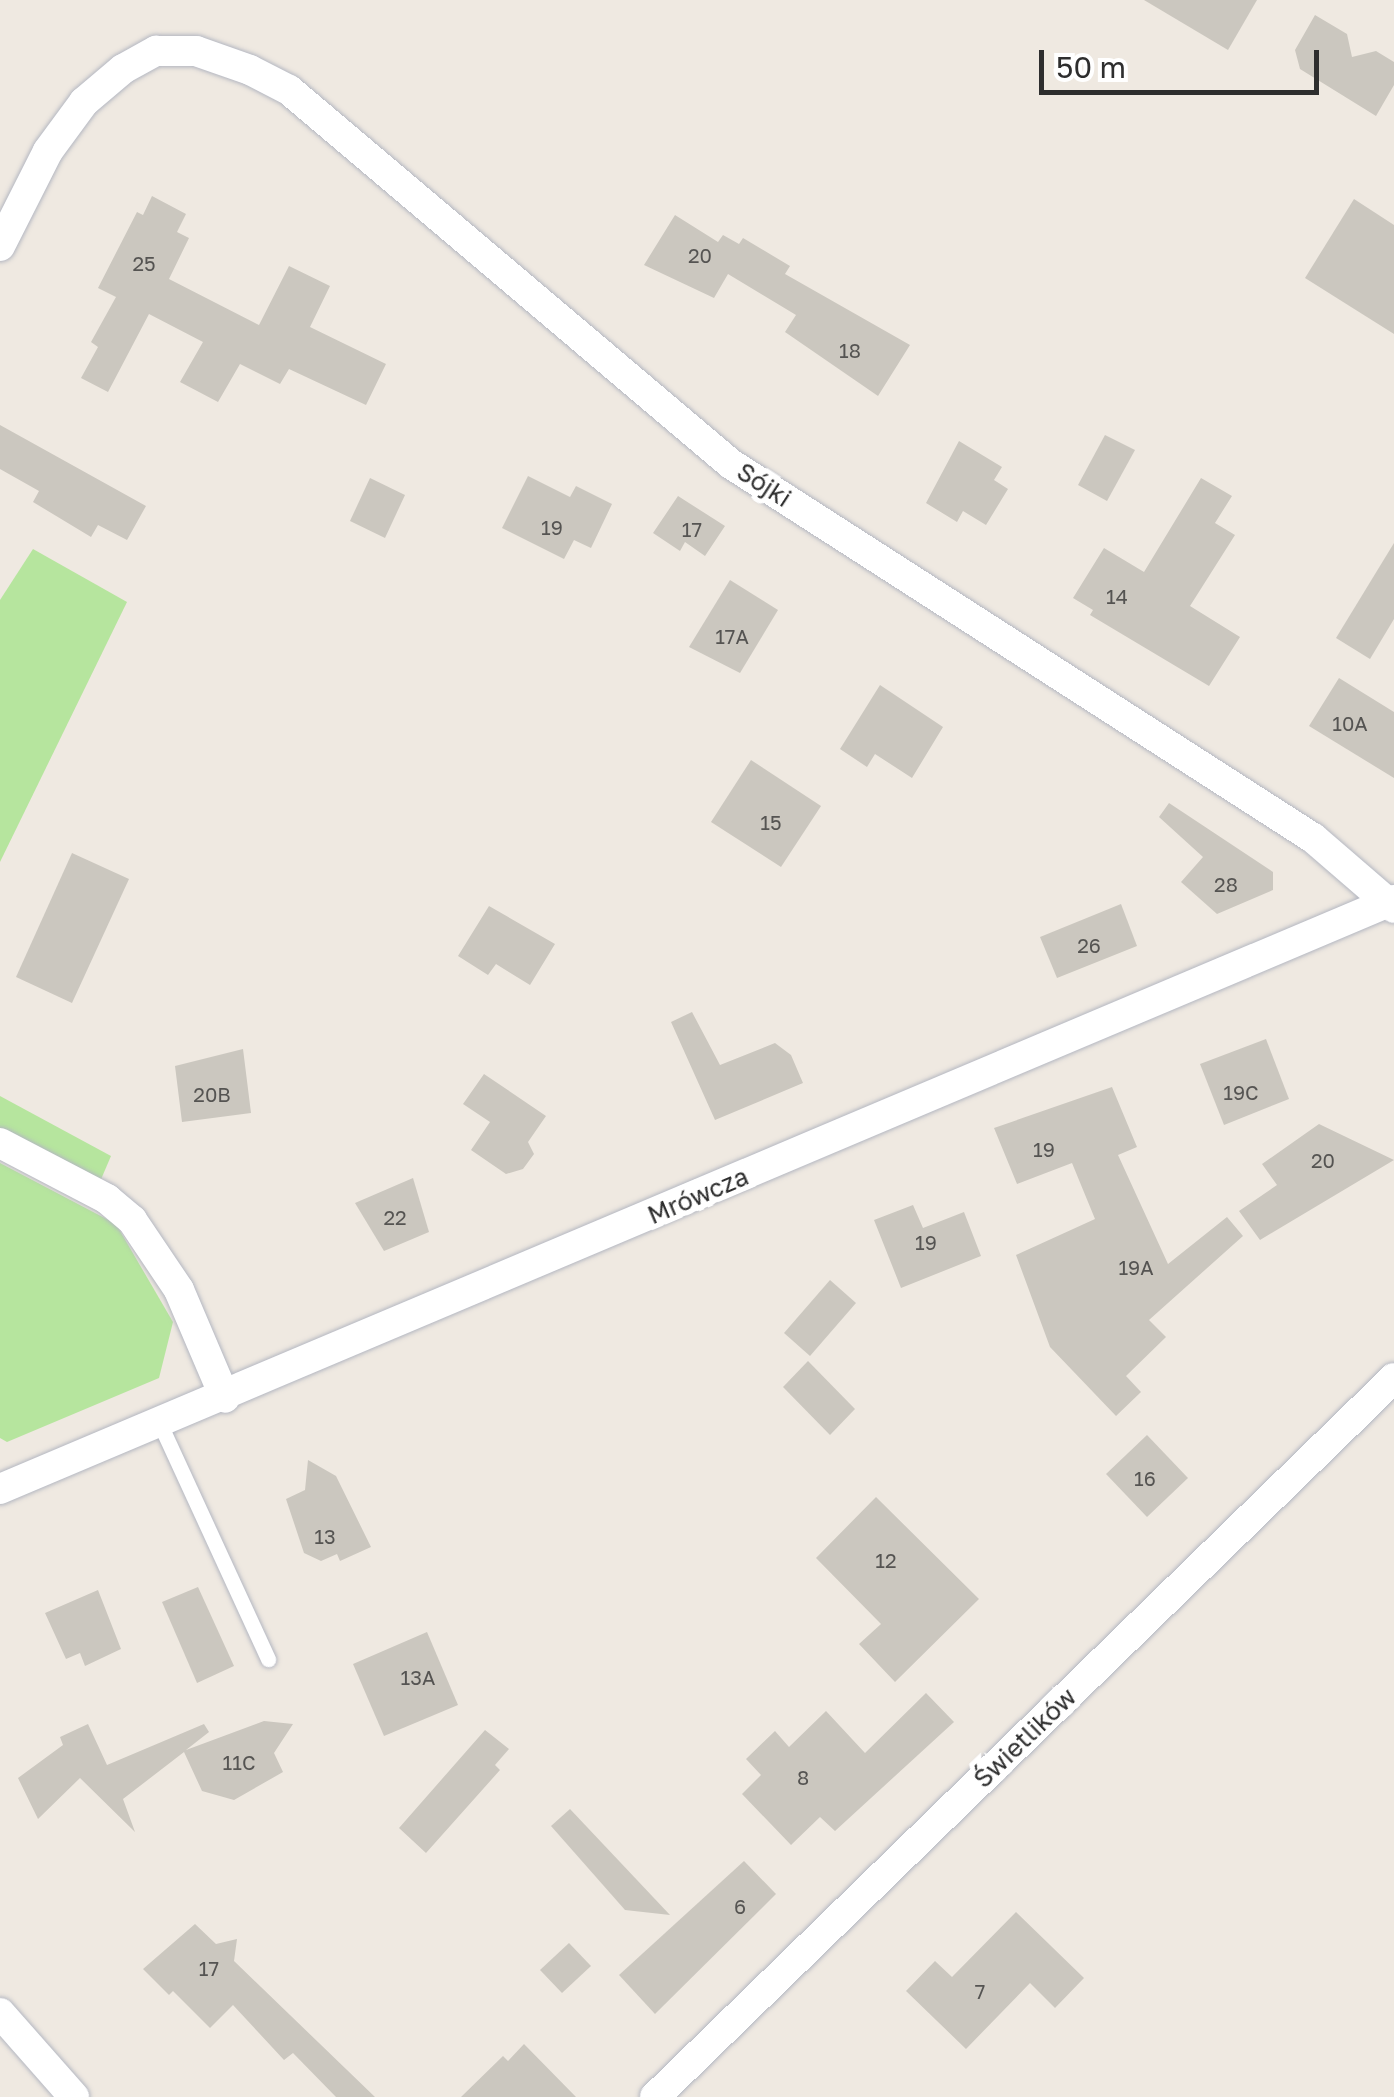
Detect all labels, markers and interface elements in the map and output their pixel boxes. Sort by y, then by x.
scale bar [1044,30,1324,92]
text: 50 m [1056,49,1126,85]
house number: 20 [688,243,712,267]
house number: 25 [132,251,156,275]
house number: 18 [839,338,861,362]
street label: Sójki [731,456,797,514]
house number: 19 [541,515,563,539]
house number: 17 [682,517,702,541]
house number: 14 [1106,584,1128,608]
house number: 17A [715,624,749,648]
house number: 10A [1332,711,1368,735]
house number: 15 [760,810,782,834]
house number: 28 [1214,872,1238,896]
house number: 26 [1077,933,1101,957]
house number: 19C [1223,1080,1259,1104]
house number: 20B [193,1082,231,1106]
house number: 19 [1033,1137,1055,1161]
house number: 20 [1311,1148,1335,1172]
street label: Mrówcza [643,1161,753,1231]
house number: 22 [383,1205,407,1229]
house number: 19 [915,1230,937,1254]
house number: 19A [1118,1255,1154,1279]
house number: 16 [1134,1466,1156,1490]
house number: 13 [314,1524,336,1548]
house number: 12 [875,1548,897,1572]
house number: 13A [401,1665,435,1689]
street label: Świetlików [968,1682,1082,1794]
house number: 11C [223,1750,255,1774]
house number: 8 [797,1765,809,1789]
house number: 6 [734,1894,746,1918]
house number: 17 [199,1956,219,1980]
house number: 7 [975,1979,985,2003]

